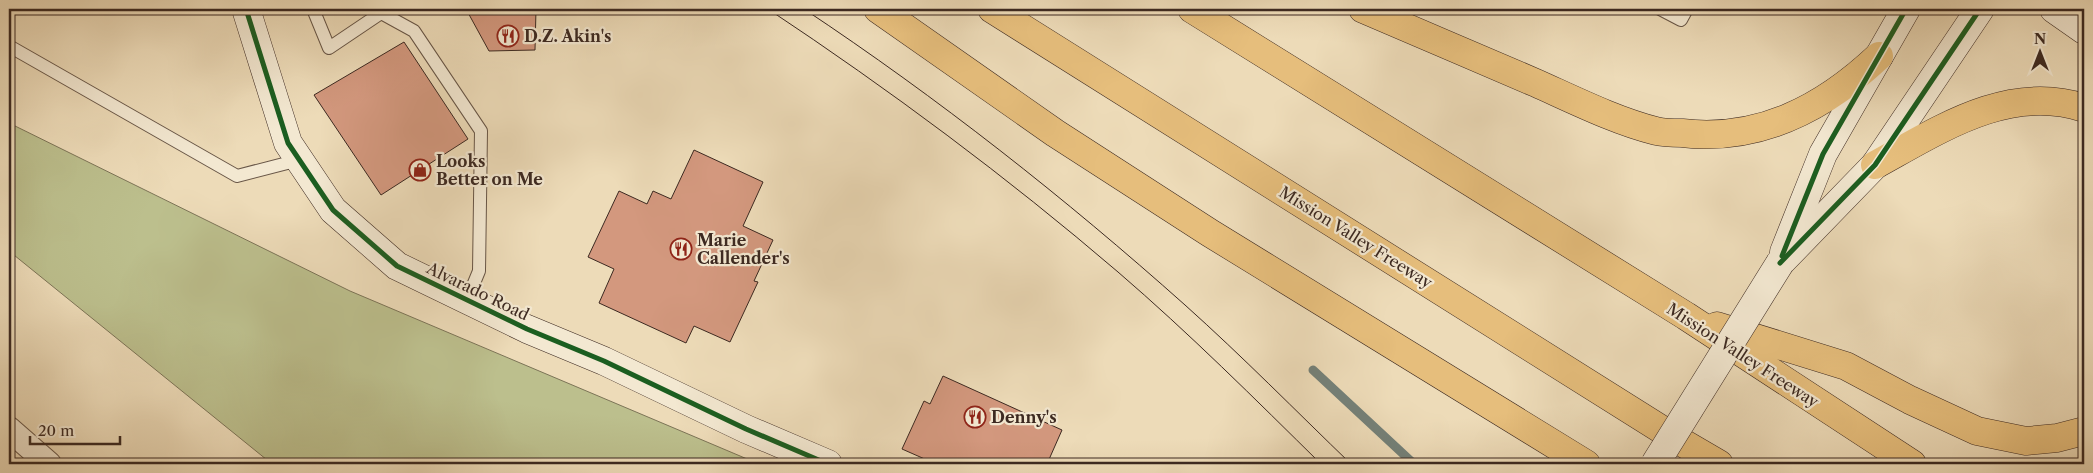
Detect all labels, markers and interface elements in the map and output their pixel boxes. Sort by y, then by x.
restaurant icon: D.Z. Akin's [496,24,520,48]
place label: D.Z. Akin's [524,26,612,46]
north arrow [2016,28,2066,78]
text: N [2034,30,2046,48]
place label: Looks Better on Me [436,151,543,189]
shop icon: Looks Better on Me [408,158,432,182]
street label: Mission Valley Freeway [1276,182,1437,293]
place label: Marie Callender's [697,230,790,268]
restaurant icon: Marie Callender's [669,237,693,261]
street label: Alvarado Road [423,257,533,325]
street label: Mission Valley Freeway [1663,298,1824,412]
restaurant icon: Denny's [963,405,987,429]
place label: Denny's [991,407,1057,427]
scale bar [30,413,120,445]
text: 20 m [38,421,74,440]

